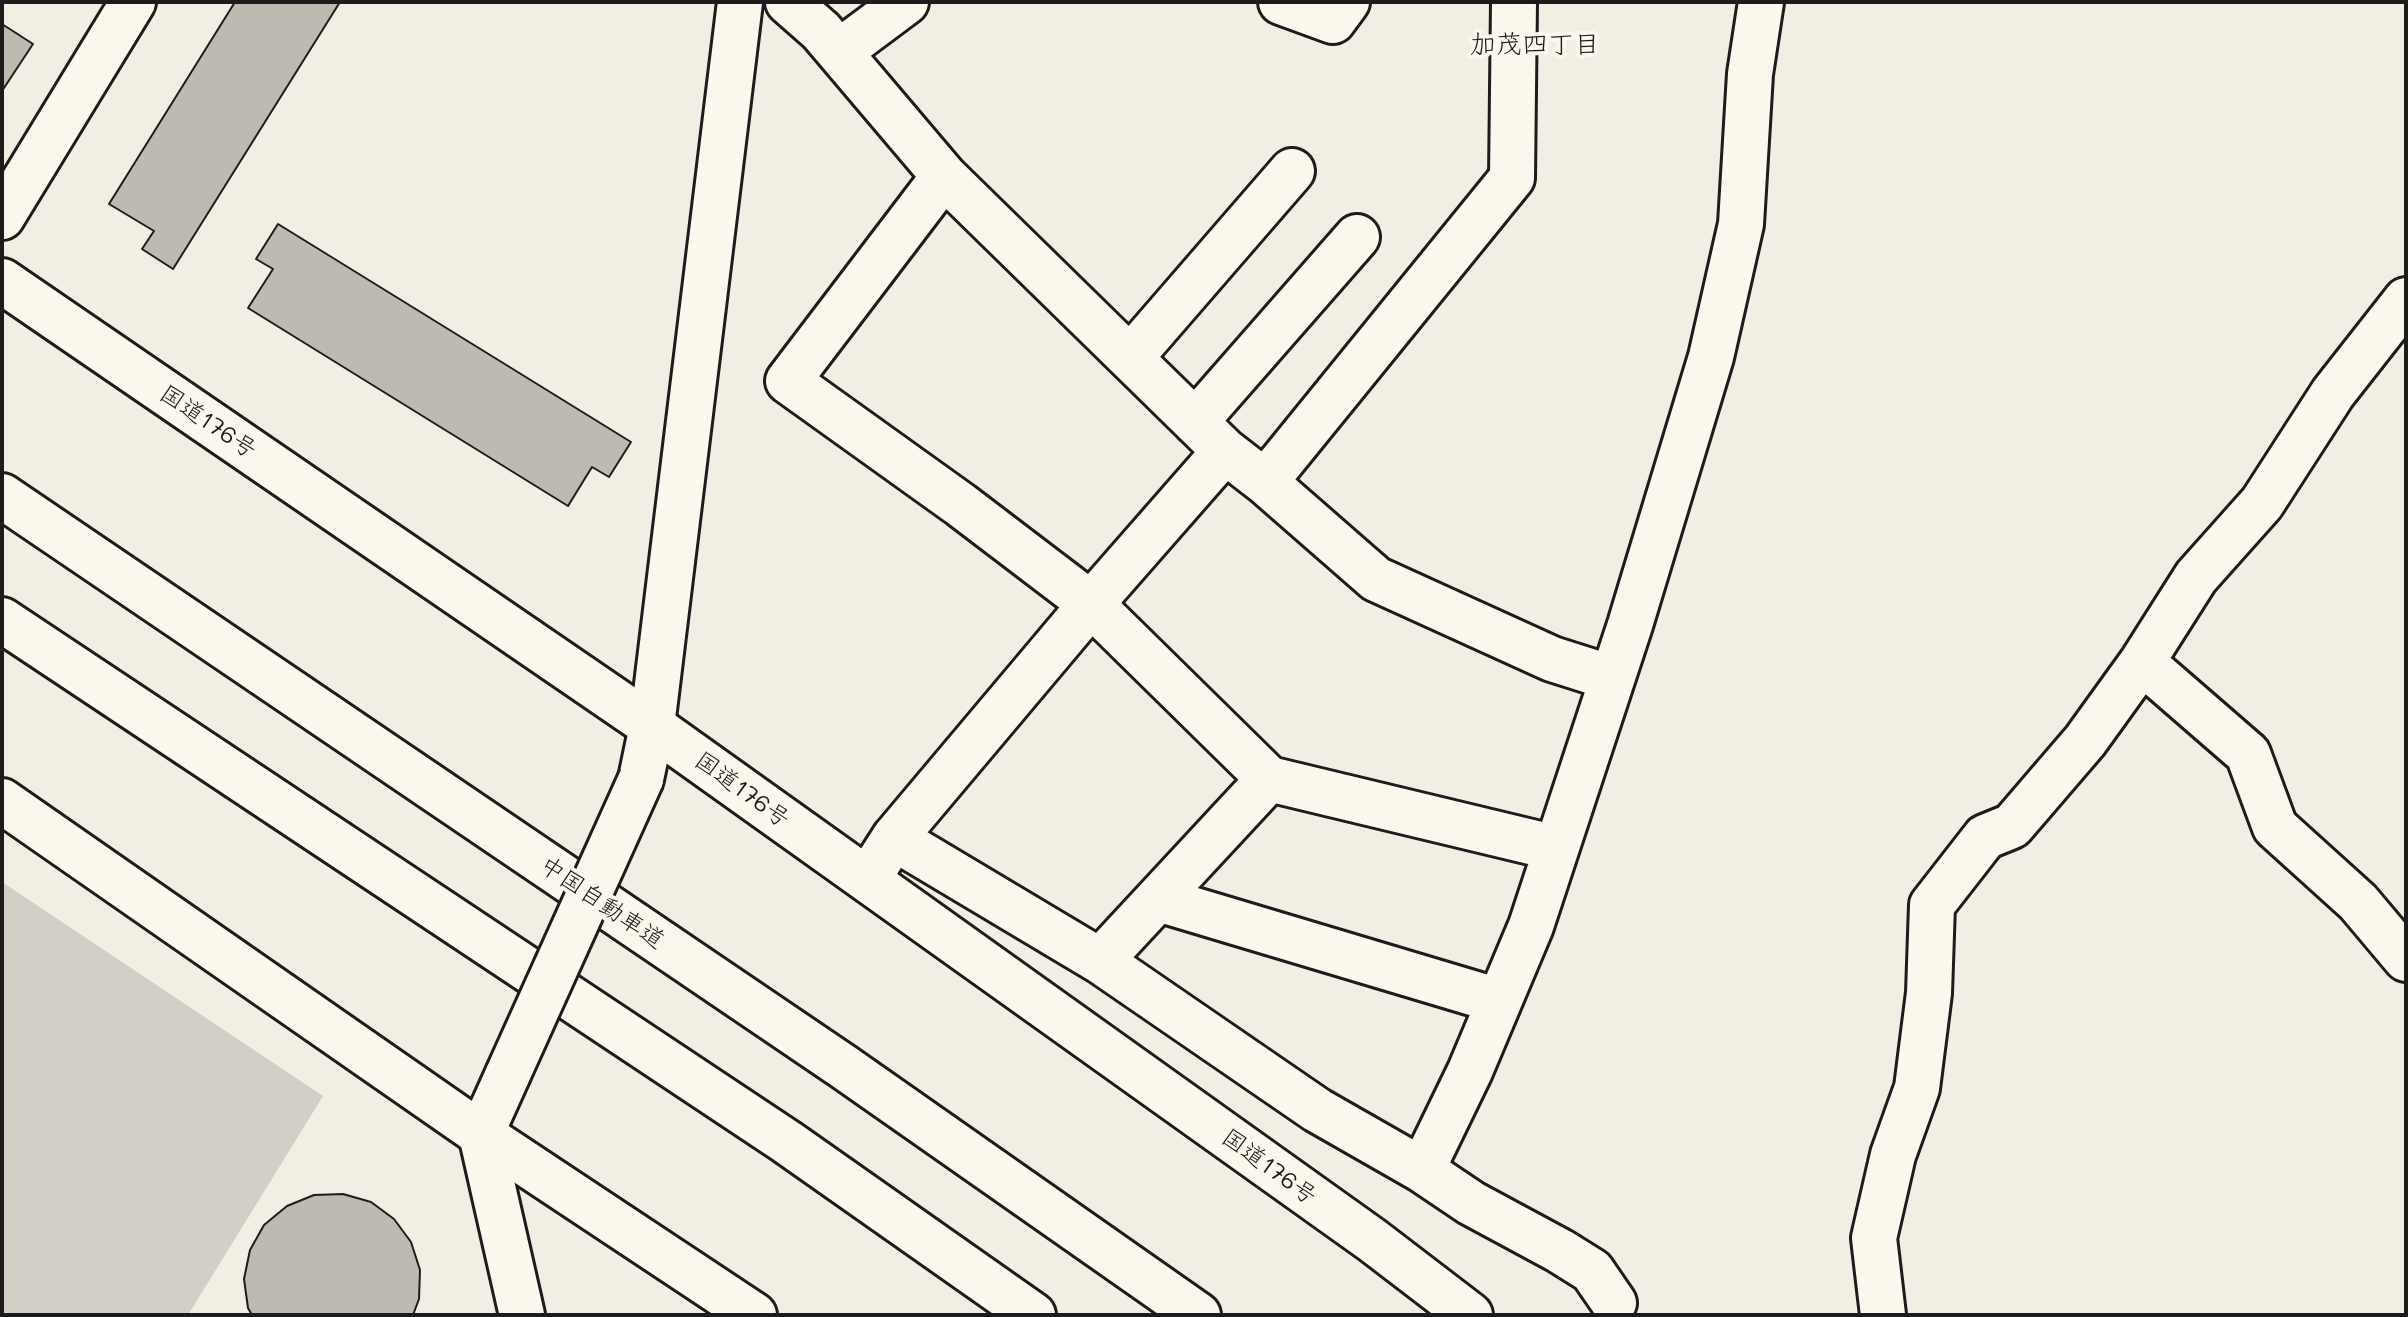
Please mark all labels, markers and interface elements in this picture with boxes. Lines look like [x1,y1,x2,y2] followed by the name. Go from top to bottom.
[1470,29,1600,61] district label: 加茂四丁目
[154,379,262,465] street label: 国道176号
[689,746,795,834] street label: 国道176号
[534,851,670,955] street label: 中国自動車道
[1216,1123,1322,1211] street label: 国道176号

